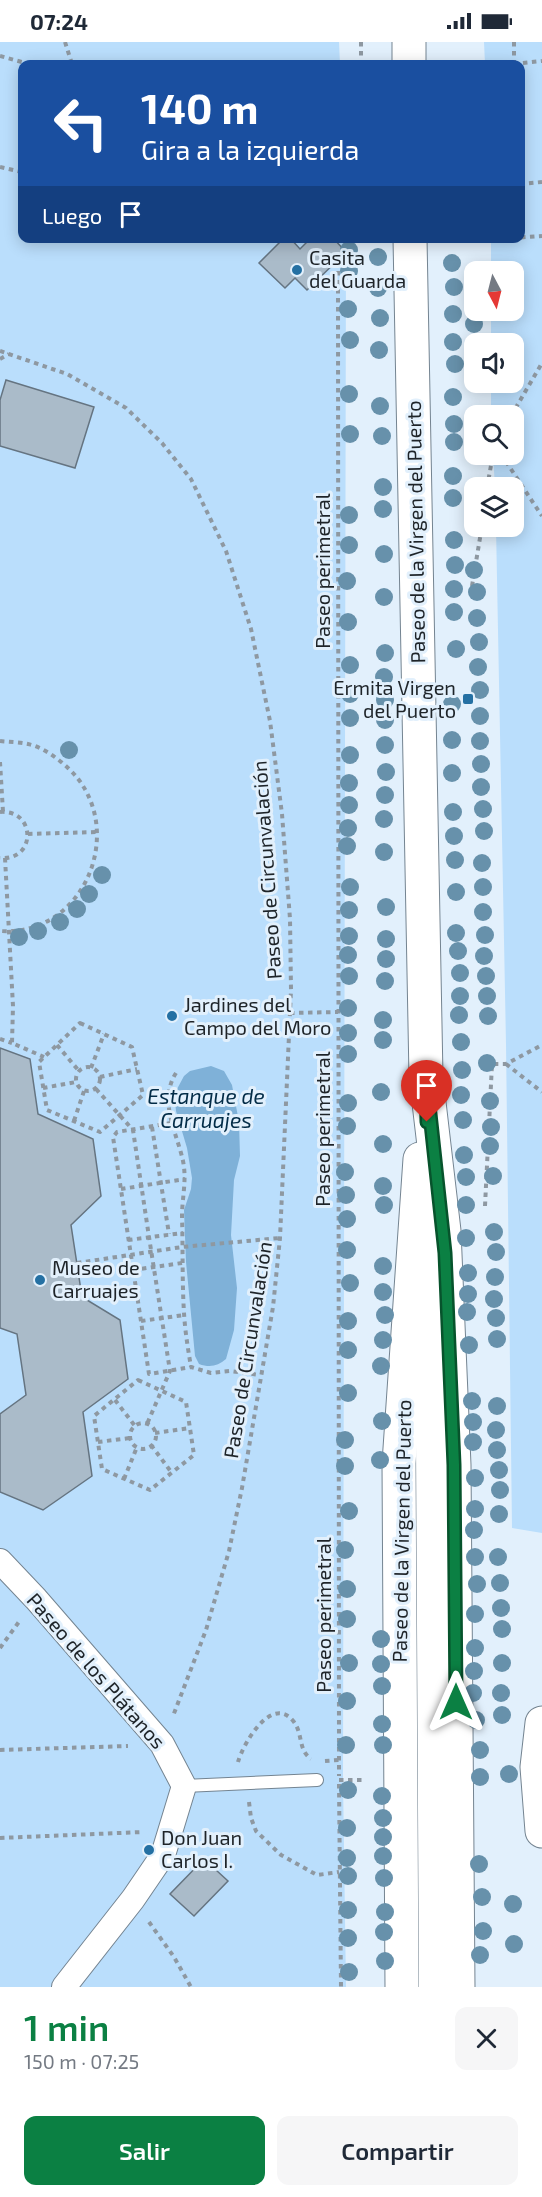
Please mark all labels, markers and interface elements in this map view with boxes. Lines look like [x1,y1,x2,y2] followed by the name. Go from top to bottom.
[30,8,88,34] text: 07:24
[141,82,258,132] text: 140 m
[42,84,120,162] icon: left
[141,133,359,165] text: Gira a la izquierda
[114,198,147,231] icon: arrive
[42,202,102,228] text: Luego
[309,245,406,292] place label: Casita del Guarda
[464,261,524,321] north arrow
[464,261,524,537] map controls
[290,263,304,277] marker: Casita del Guarda
[464,333,524,393] button: sound
[401,400,429,664] street label: Paseo de la Virgen del Puerto
[464,405,524,465] button: search
[464,477,524,537] button: layers
[310,493,334,649] street label: Paseo perimetral
[333,675,456,722] place label: Ermita Virgen del Puerto
[461,692,475,706] marker: Ermita Virgen del Puerto
[246,760,286,980] street label: Paseo de Circunvalación
[184,992,331,1039] place label: Jardines del Campo del Moro
[165,1009,179,1023] marker: Jardines del Campo del Moro
[310,1051,334,1207] street label: Paseo perimetral
[401,1060,452,1122] pin
[410,1069,443,1102] icon: arrive
[147,1083,265,1133] water label: Estanque de Carruajes
[218,1240,276,1460] street label: Paseo de Circunvalación
[52,1255,140,1302] place label: Museo de Carruajes
[33,1273,47,1287] marker: Museo de Carruajes
[387,1399,415,1663] street label: Paseo de la Virgen del Puerto
[311,1537,335,1693] street label: Paseo perimetral
[23,1588,171,1753] street label: Paseo de los Plátanos
[424,1670,488,1734] position arrow
[161,1825,242,1872] place label: Don Juan Carlos I.
[142,1843,156,1857] marker: Don Juan Carlos I.
[24,2005,109,2048] text: 1 min
[455,2007,518,2070] button: close
[24,2049,139,2073] text: 150 m · 07:25
[24,2116,265,2185] button: Salir
[277,2116,518,2185] button: Compartir

